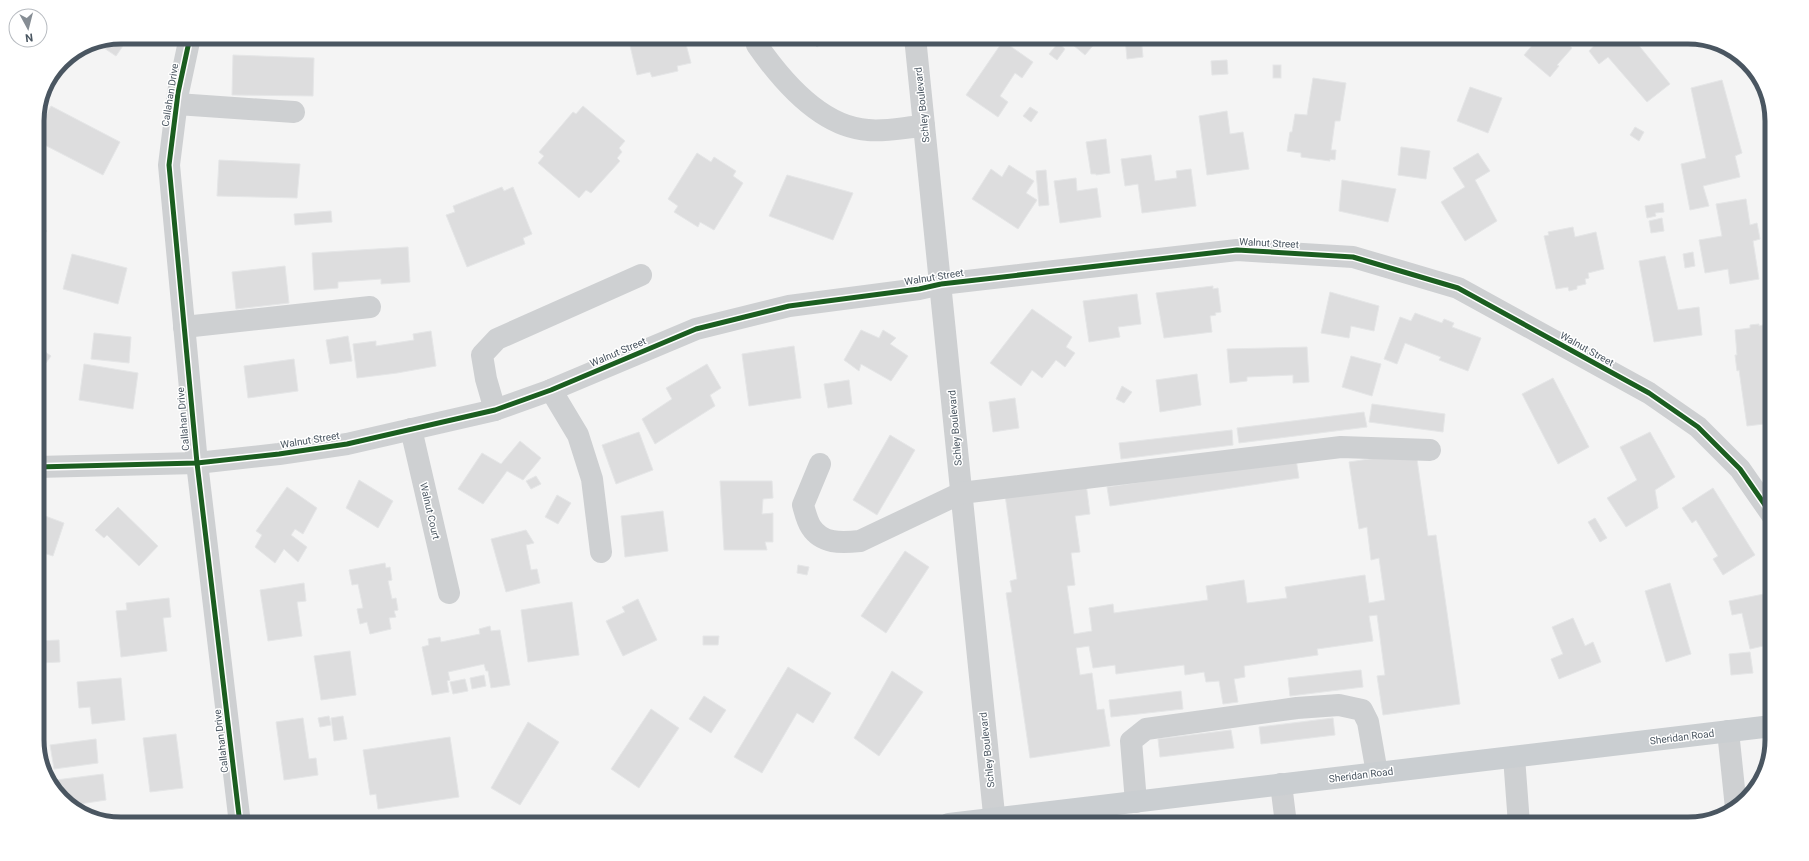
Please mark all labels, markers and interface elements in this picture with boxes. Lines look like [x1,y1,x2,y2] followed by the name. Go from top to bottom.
[8,8,48,48] north arrow
[24,31,34,44] text: N
[160,63,180,127] street label: Callahan Drive
[913,67,931,143] street label: Schley Boulevard
[1239,236,1299,250] street label: Walnut Street
[904,267,964,287] street label: Walnut Street
[1558,330,1616,368] street label: Walnut Street
[588,335,648,369] street label: Walnut Street
[175,387,191,451] street label: Callahan Drive
[946,390,964,466] street label: Schley Boulevard
[280,430,340,450] street label: Walnut Street
[418,482,442,540] street label: Walnut Court
[212,709,230,773] street label: Callahan Drive
[978,712,996,788] street label: Schley Boulevard
[1649,728,1715,746] street label: Sheridan Road
[1328,766,1394,784] street label: Sheridan Road

